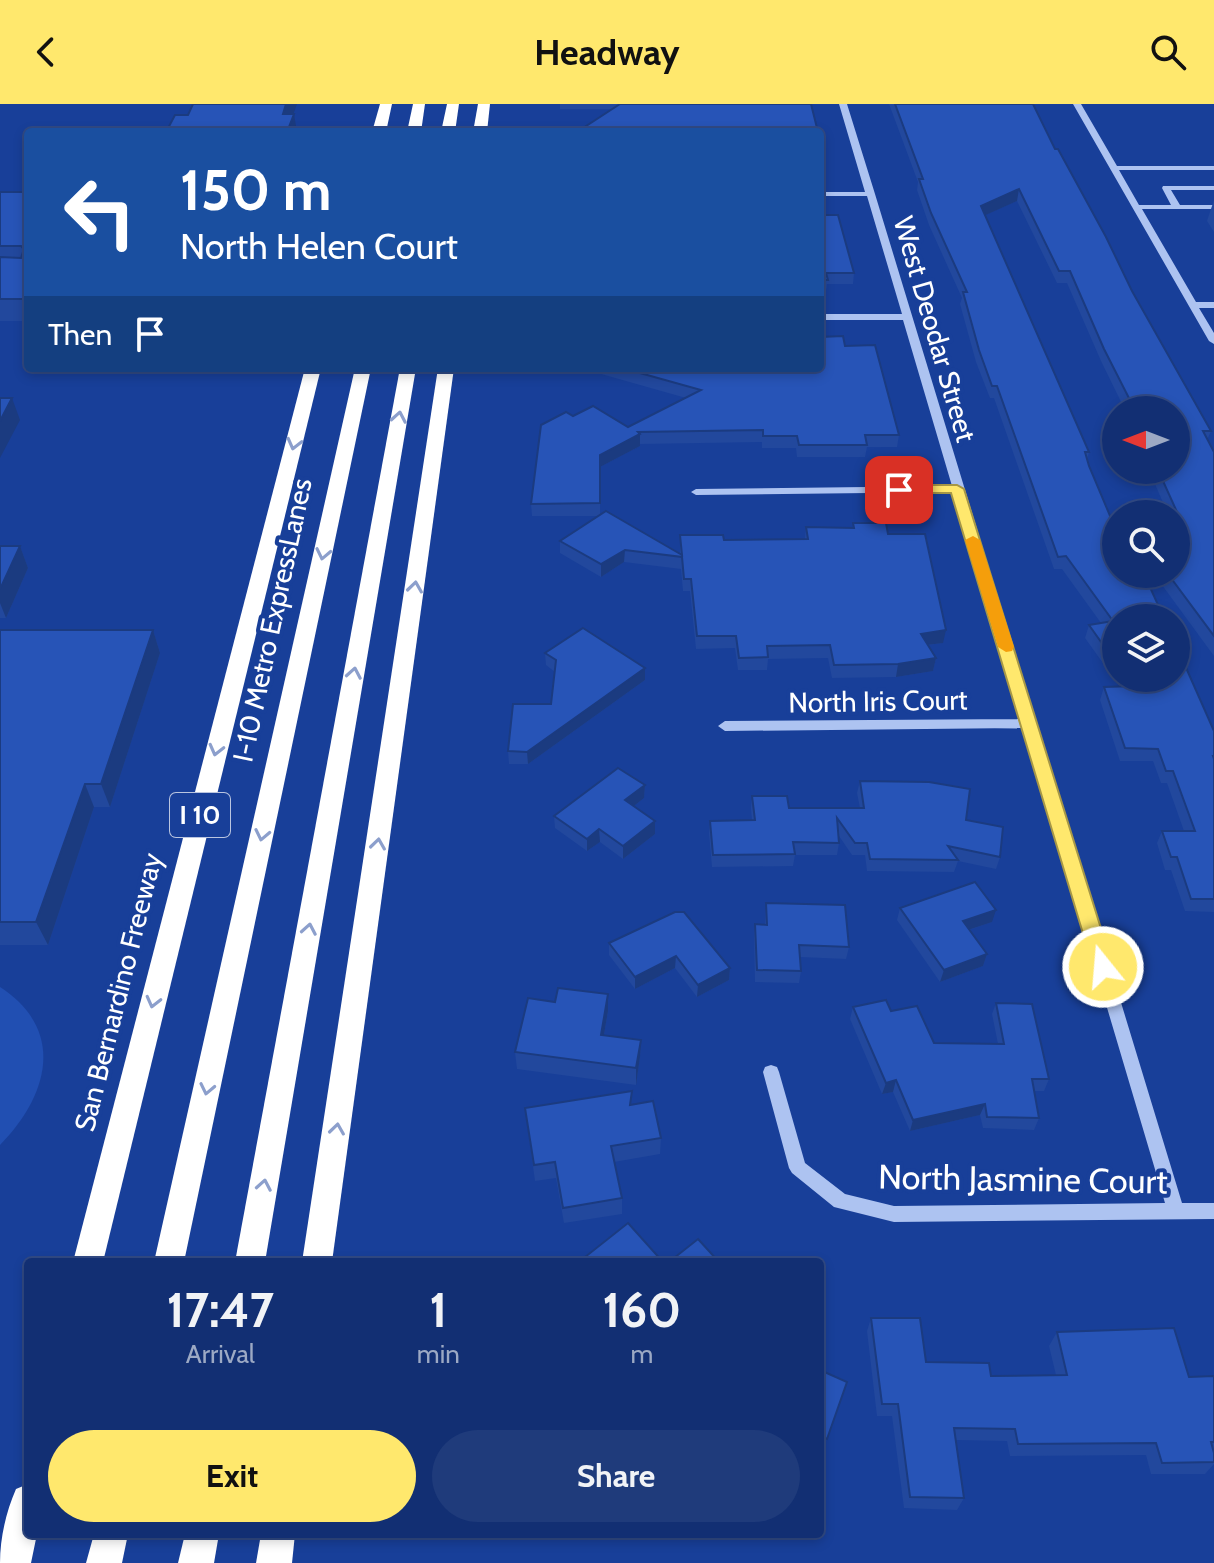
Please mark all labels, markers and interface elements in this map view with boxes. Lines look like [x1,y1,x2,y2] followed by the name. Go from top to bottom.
[24,30,68,74] icon: back
[534,30,680,74] text: Headway
[1146,30,1190,74] icon: search
[180,156,332,224] text: 150 m
[48,160,152,264] icon: left
[887,212,983,446] street label: West Deodar Street
[180,224,458,268] text: North Helen Court
[128,312,172,356] icon: arrive
[48,316,112,353] text: Then
[1102,396,1190,484] north arrow
[1102,396,1190,692] map controls
[390,410,407,424] one-way arrow
[286,436,303,450] one-way arrow
[865,456,933,524] pin
[877,468,921,512] icon: arrive
[225,475,319,765] street label: I-10 Metro ExpressLanes
[1102,500,1190,588] button: search
[315,546,332,560] one-way arrow
[406,580,423,594] one-way arrow
[1102,604,1190,692] button: layers
[344,666,361,680] one-way arrow
[788,682,968,720] street label: North Iris Court
[209,742,226,756] one-way arrow
[170,793,230,837] road number: I 10
[254,828,271,841] one-way arrow
[369,838,386,851] one-way arrow
[67,849,169,1135] street label: San Bernardino Freeway
[299,922,316,936] one-way arrow
[1061,925,1145,1009] position arrow
[145,995,162,1008] one-way arrow
[199,1082,216,1096] one-way arrow
[328,1123,345,1136] one-way arrow
[878,1155,1168,1203] street label: North Jasmine Court
[254,1178,271,1192] one-way arrow
[167,1281,274,1339] text: 17:47
[429,1281,447,1339] text: 1
[603,1281,681,1339] text: 160
[186,1338,255,1370] text: Arrival
[417,1338,460,1370] text: min
[630,1338,653,1370] text: m
[48,1430,416,1522] button: Exit
[432,1430,800,1522] button: Share

